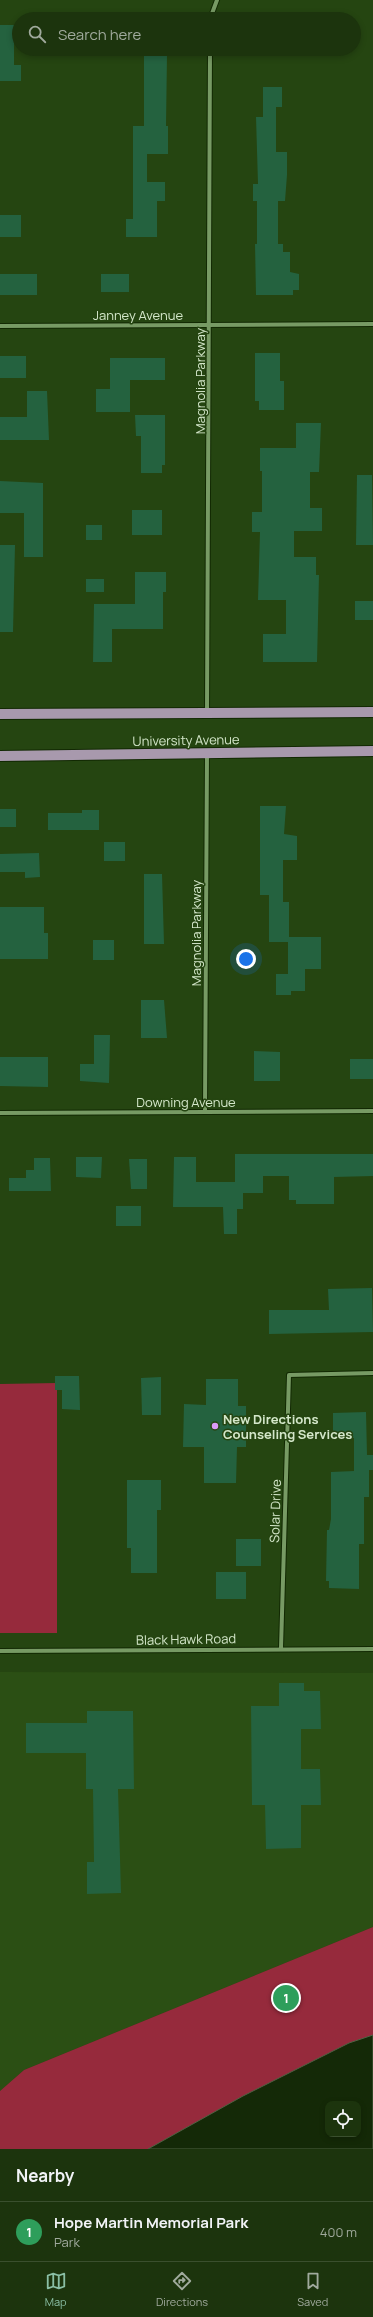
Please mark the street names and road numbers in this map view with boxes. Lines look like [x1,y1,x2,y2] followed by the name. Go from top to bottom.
[93,306,183,324] street label: Janney Avenue
[191,328,209,434] street label: Magnolia Parkway
[132,730,240,750] street label: University Avenue
[187,880,205,986] street label: Magnolia Parkway
[136,1093,236,1111] street label: Downing Avenue
[265,1478,285,1543] street label: Solar Drive
[136,1629,236,1649] street label: Black Hawk Road

